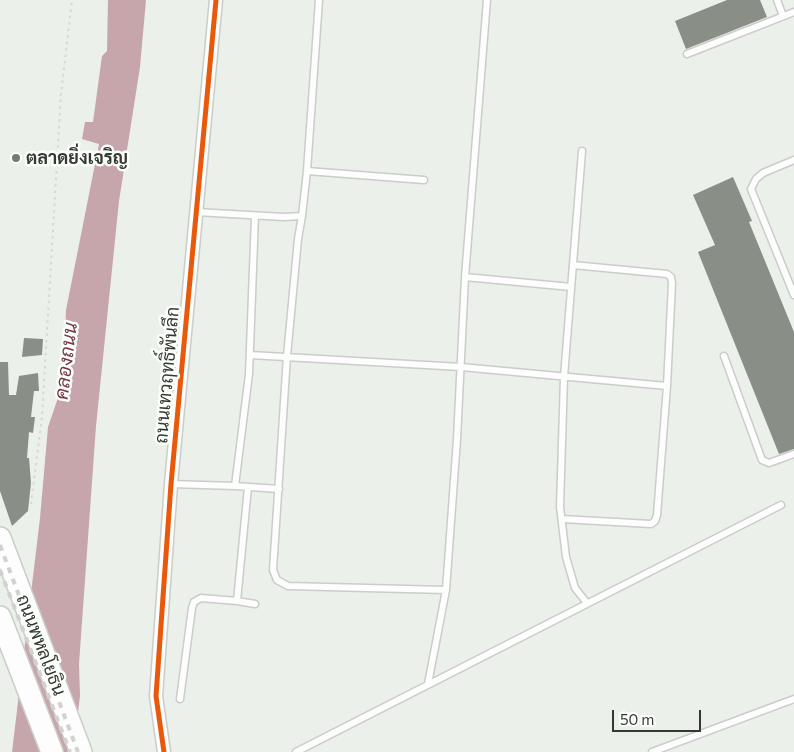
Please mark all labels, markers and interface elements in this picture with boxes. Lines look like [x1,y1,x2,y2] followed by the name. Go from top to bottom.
[26,147,128,169] place label: ตลาดยิ่งเจริญ
[10,152,22,164] marker: ตลาดยิ่งเจริญ
[150,306,184,444] street label: ถนนเทวฤทธิ์พันลึก
[50,321,82,401] water label: คลองถนน
[12,591,70,699] street label: ถนนพหลโยธิน
[614,700,703,732] scale bar
[620,710,654,728] text: 50 m

